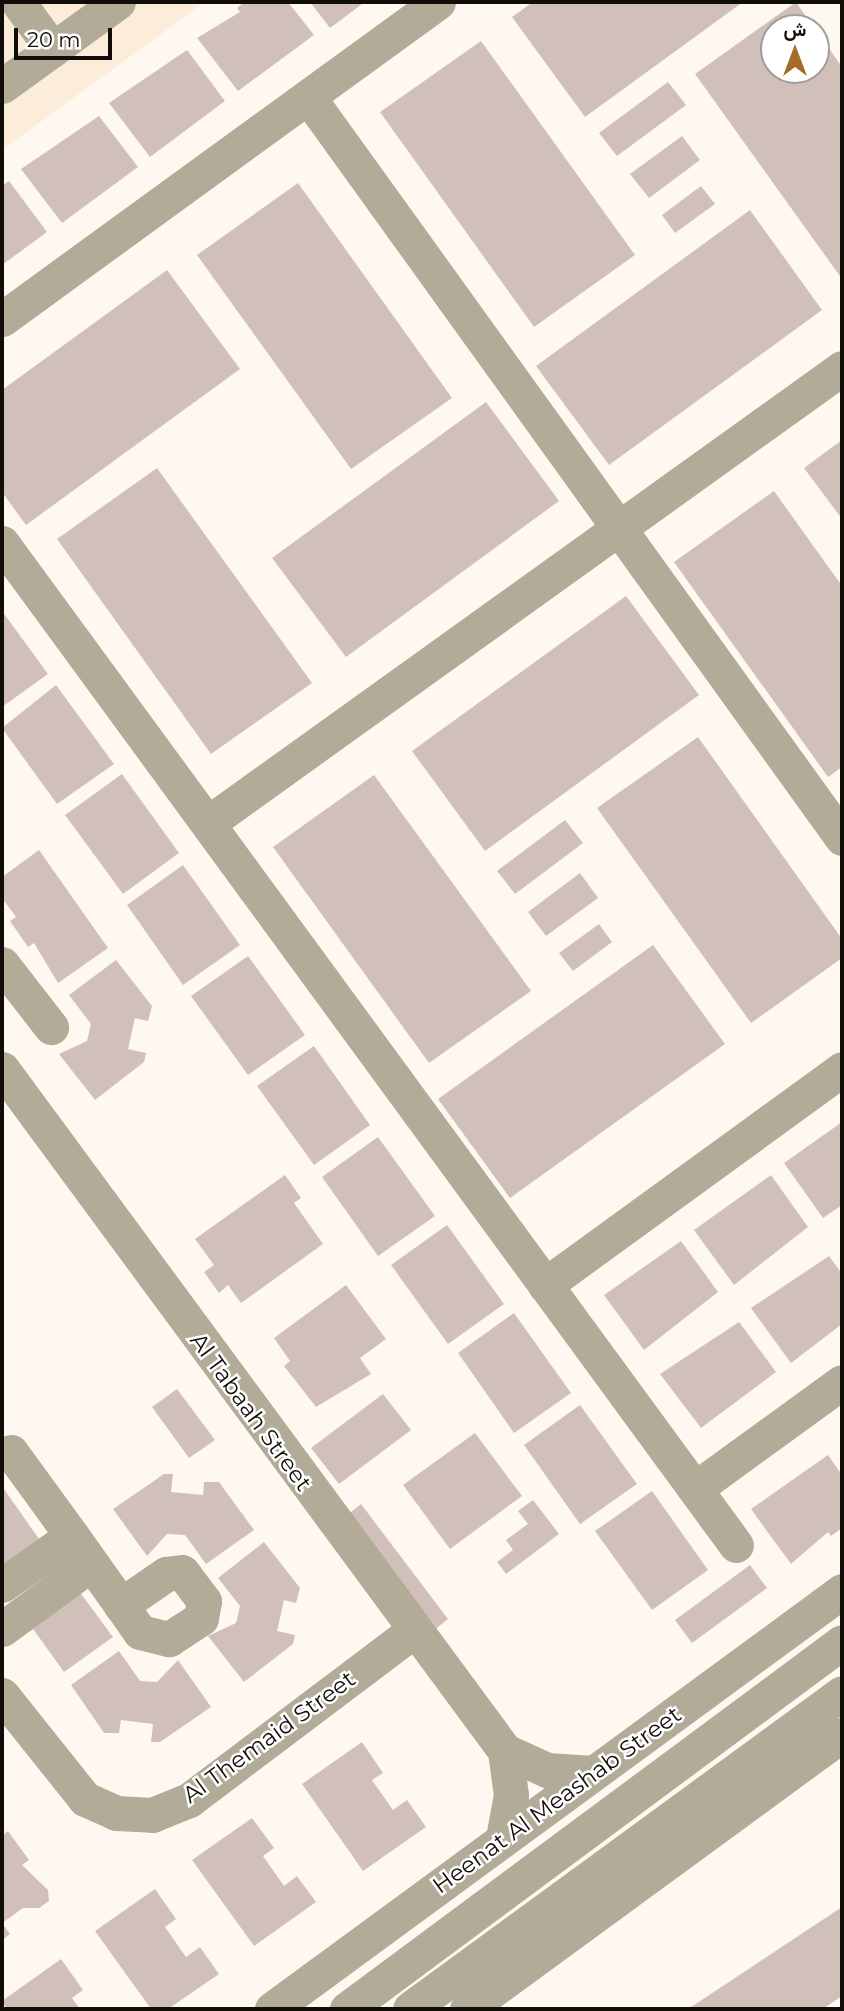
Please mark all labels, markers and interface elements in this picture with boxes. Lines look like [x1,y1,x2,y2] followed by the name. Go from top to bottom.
[18,14,116,58] scale bar
[760,14,830,84] north arrow
[784,18,806,41] text: ش
[27,27,81,52] text: 20 m
[184,1328,318,1496] street label: Al Tabaah Street
[177,1665,361,1809] street label: Al Themaid Street
[427,1701,687,1899] street label: Heenat Al Meashab Street

